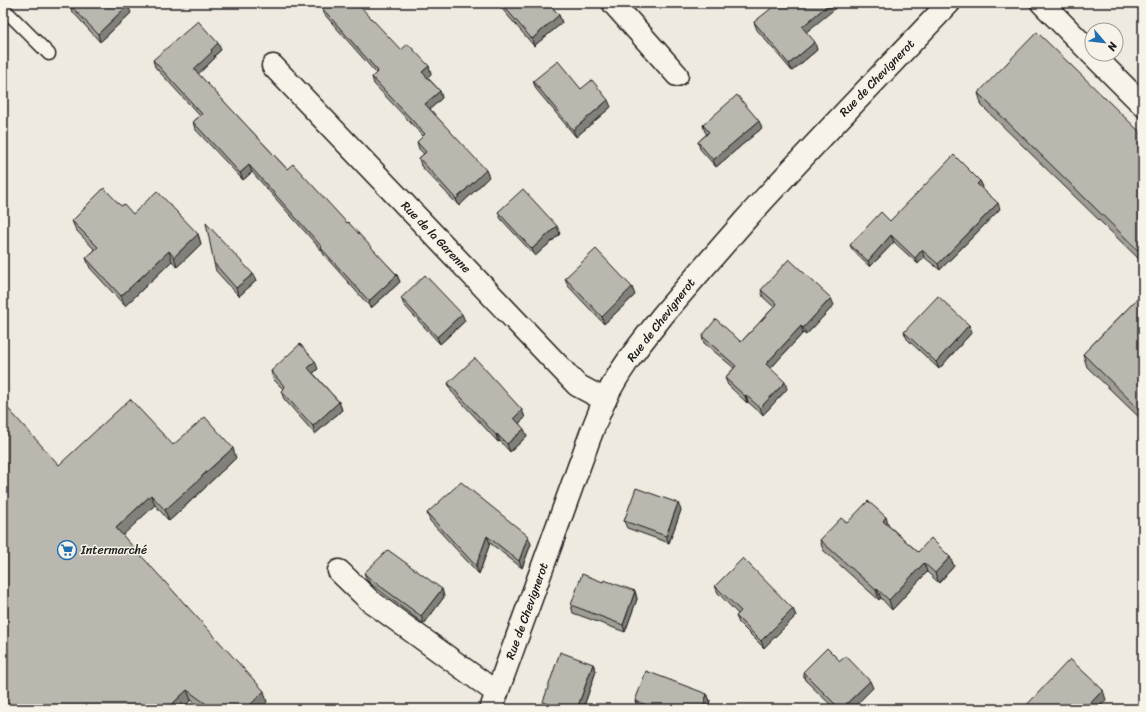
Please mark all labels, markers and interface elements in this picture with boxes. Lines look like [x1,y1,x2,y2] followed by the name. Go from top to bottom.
[1084,22,1124,62] north arrow
[834,34,920,122] street label: Rue de Chevignerot
[1102,38,1123,55] text: N
[395,196,477,278] street label: Rue de la Garenne
[621,273,701,367] street label: Rue de Chevignerot
[56,539,78,561] supermarket icon: Intermarché
[80,539,147,561] place label: Intermarché
[499,559,555,663] street label: Rue de Chevignerot

